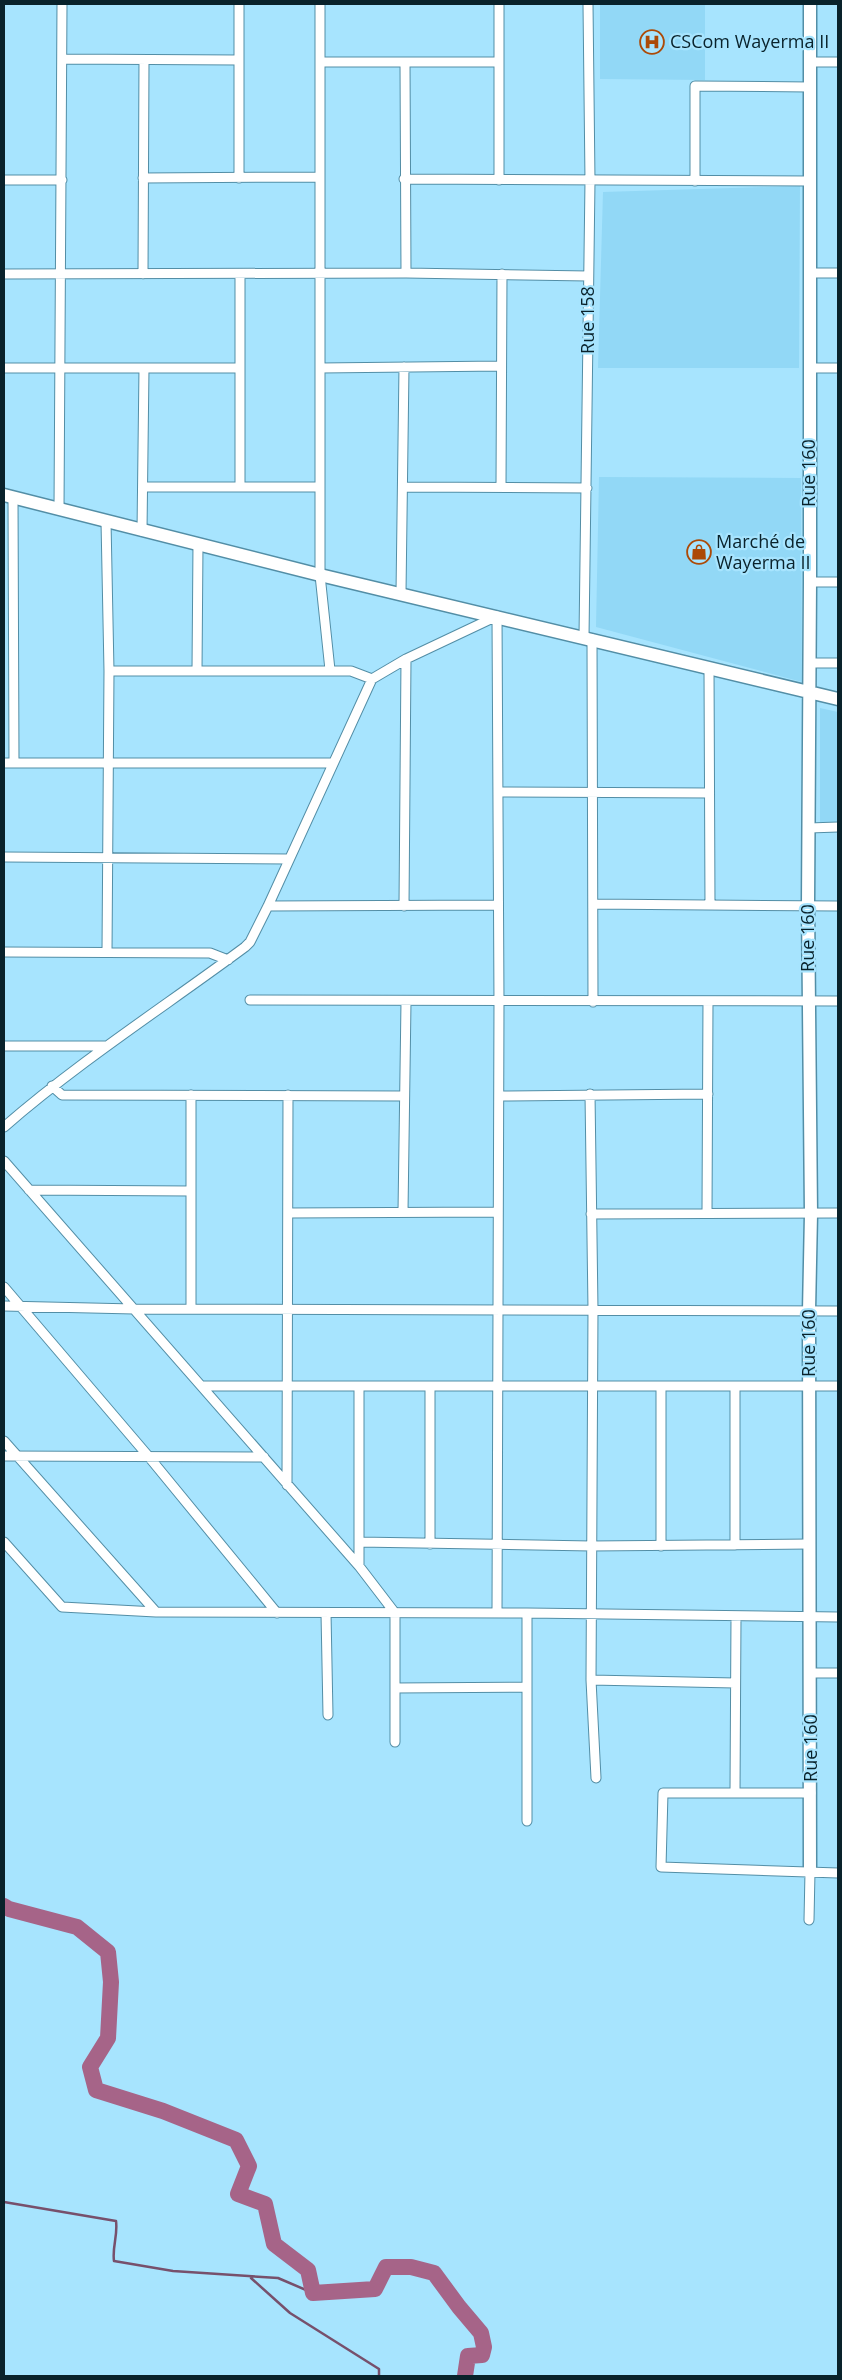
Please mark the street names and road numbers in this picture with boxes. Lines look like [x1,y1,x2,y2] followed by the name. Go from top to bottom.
[575,286,599,354] street label: Rue 158
[796,439,820,507] street label: Rue 160
[795,904,819,972] street label: Rue 160
[796,1309,820,1377] street label: Rue 160
[798,1714,822,1782] street label: Rue 160

